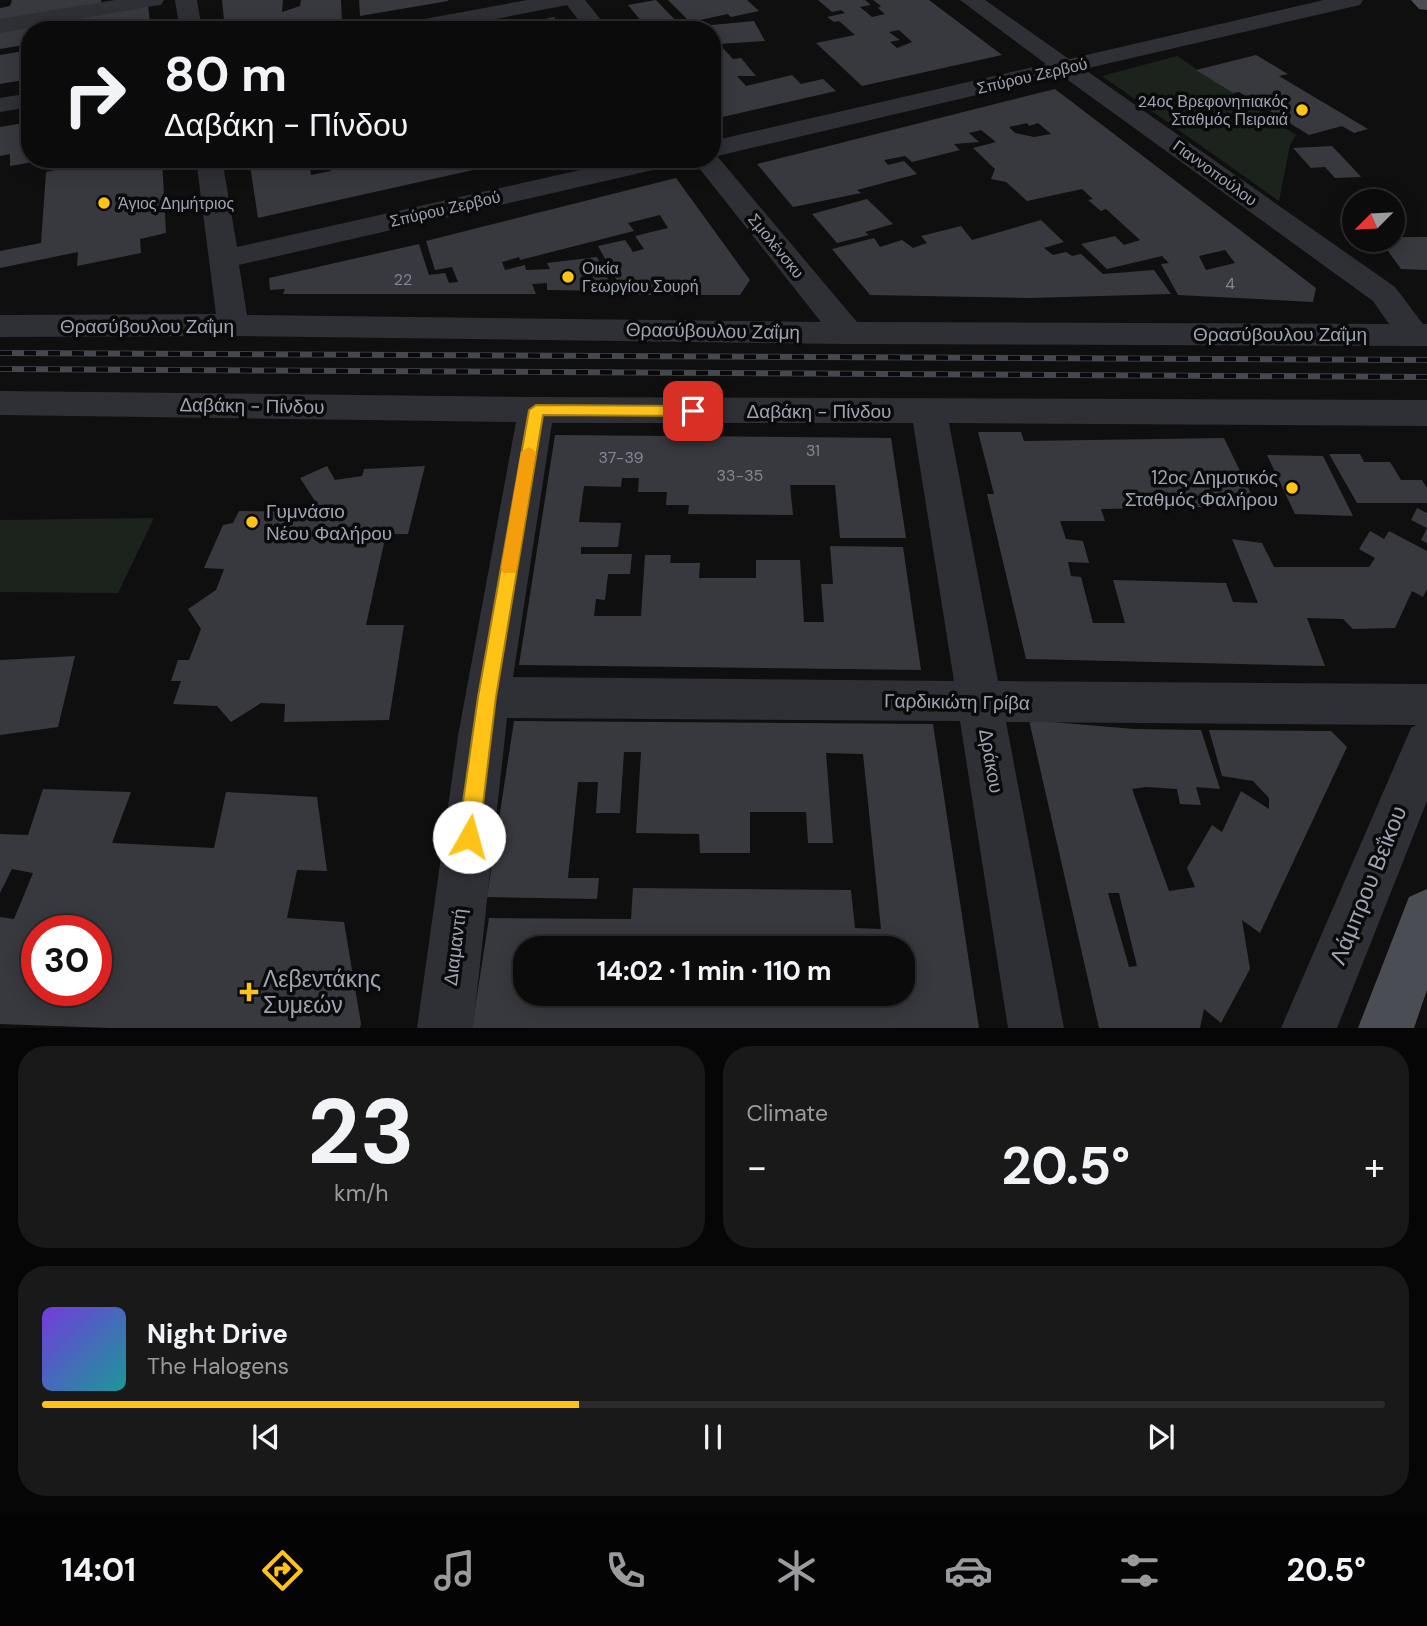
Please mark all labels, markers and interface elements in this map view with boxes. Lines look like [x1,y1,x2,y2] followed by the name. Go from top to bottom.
[164,42,287,106] text: 80 m
[49,49,140,140] icon: right
[975,53,1089,99] street label: Σπύρου Ζερβού
[1138,91,1288,130] place label: 24ος Βρεφονηπιακός Σταθμός Πειραιά
[1294,102,1310,118] marker: 24ος Βρεφονηπιακός Σταθμός Πειραιά
[164,104,408,146] text: Δαβάκη - Πίνδου
[1169,135,1261,211] street label: Γιαννοπούλου
[388,186,502,232] street label: Σπύρου Ζερβού
[1342,189,1405,252] north arrow
[1342,189,1405,252] map controls
[118,193,234,214] place label: Άγιος Δημήτριος
[96,195,112,211] marker: Άγιος Δημήτριος
[743,209,809,283] street label: Σμολένσκυ
[582,258,699,297] place label: Οικία Γεωργίου Σουρή
[394,269,412,290] house number: 22
[560,269,576,285] marker: Οικία Γεωργίου Σουρή
[1225,273,1235,294] house number: 4
[60,314,234,339] street label: Θρασύβουλου Ζαΐμη
[626,317,800,345] street label: Θρασύβουλου Ζαΐμη
[1193,322,1367,347] street label: Θρασύβουλου Ζαΐμη
[663,381,723,441] pin
[179,392,325,420] street label: Δαβάκη - Πίνδου
[674,392,712,430] icon: arrive
[746,399,892,424] street label: Δαβάκη - Πίνδου
[806,440,820,461] house number: 31
[599,447,643,468] house number: 37-39
[717,465,763,486] house number: 33-35
[1125,465,1278,512] place label: 12ος Δημοτικός Σταθμός Φαλήρου
[1284,480,1300,496] marker: 12ος Δημοτικός Σταθμός Φαλήρου
[266,499,392,546] place label: Γυμνάσιο Νέου Φαλήρου
[244,514,260,530] marker: Γυμνάσιο Νέου Φαλήρου
[884,688,1030,716] street label: Γαρδικιώτη Γρίβα
[973,727,1009,795] street label: Δράκου
[432,800,506,874] position arrow
[1323,801,1413,969] street label: Λάμπρου Βεΐκου
[438,907,472,987] street label: Διαμαντή
[21,915,112,1006] speed limit sign: 30
[597,954,831,988] text: 14:02 · 1 min · 110 m
[263,964,381,1020] place label: Λεβεντάκης Συμεών
[241,984,257,1000] marker: Λεβεντάκης Συμεών
[308,1073,415,1191] text: 23
[747,1098,828,1128] text: Climate
[1001,1132,1130,1200] text: 20.5°
[747,1142,767,1192] text: −
[1364,1142,1385,1192] text: +
[334,1178,388,1208] text: km/h
[147,1317,288,1351] text: Night Drive
[147,1351,289,1381] text: The Halogens
[247,1418,285,1456] icon: previous
[694,1418,732,1456] icon: pause
[1142,1418,1180,1456] icon: next
[258,1546,307,1595] icon: directions
[430,1546,479,1595] icon: music
[601,1546,650,1595] icon: phone
[772,1546,821,1595] icon: climate
[944,1546,993,1595] icon: car
[1115,1546,1164,1595] icon: filters
[61,1549,136,1591] text: 14:01
[1287,1549,1366,1591] text: 20.5°

